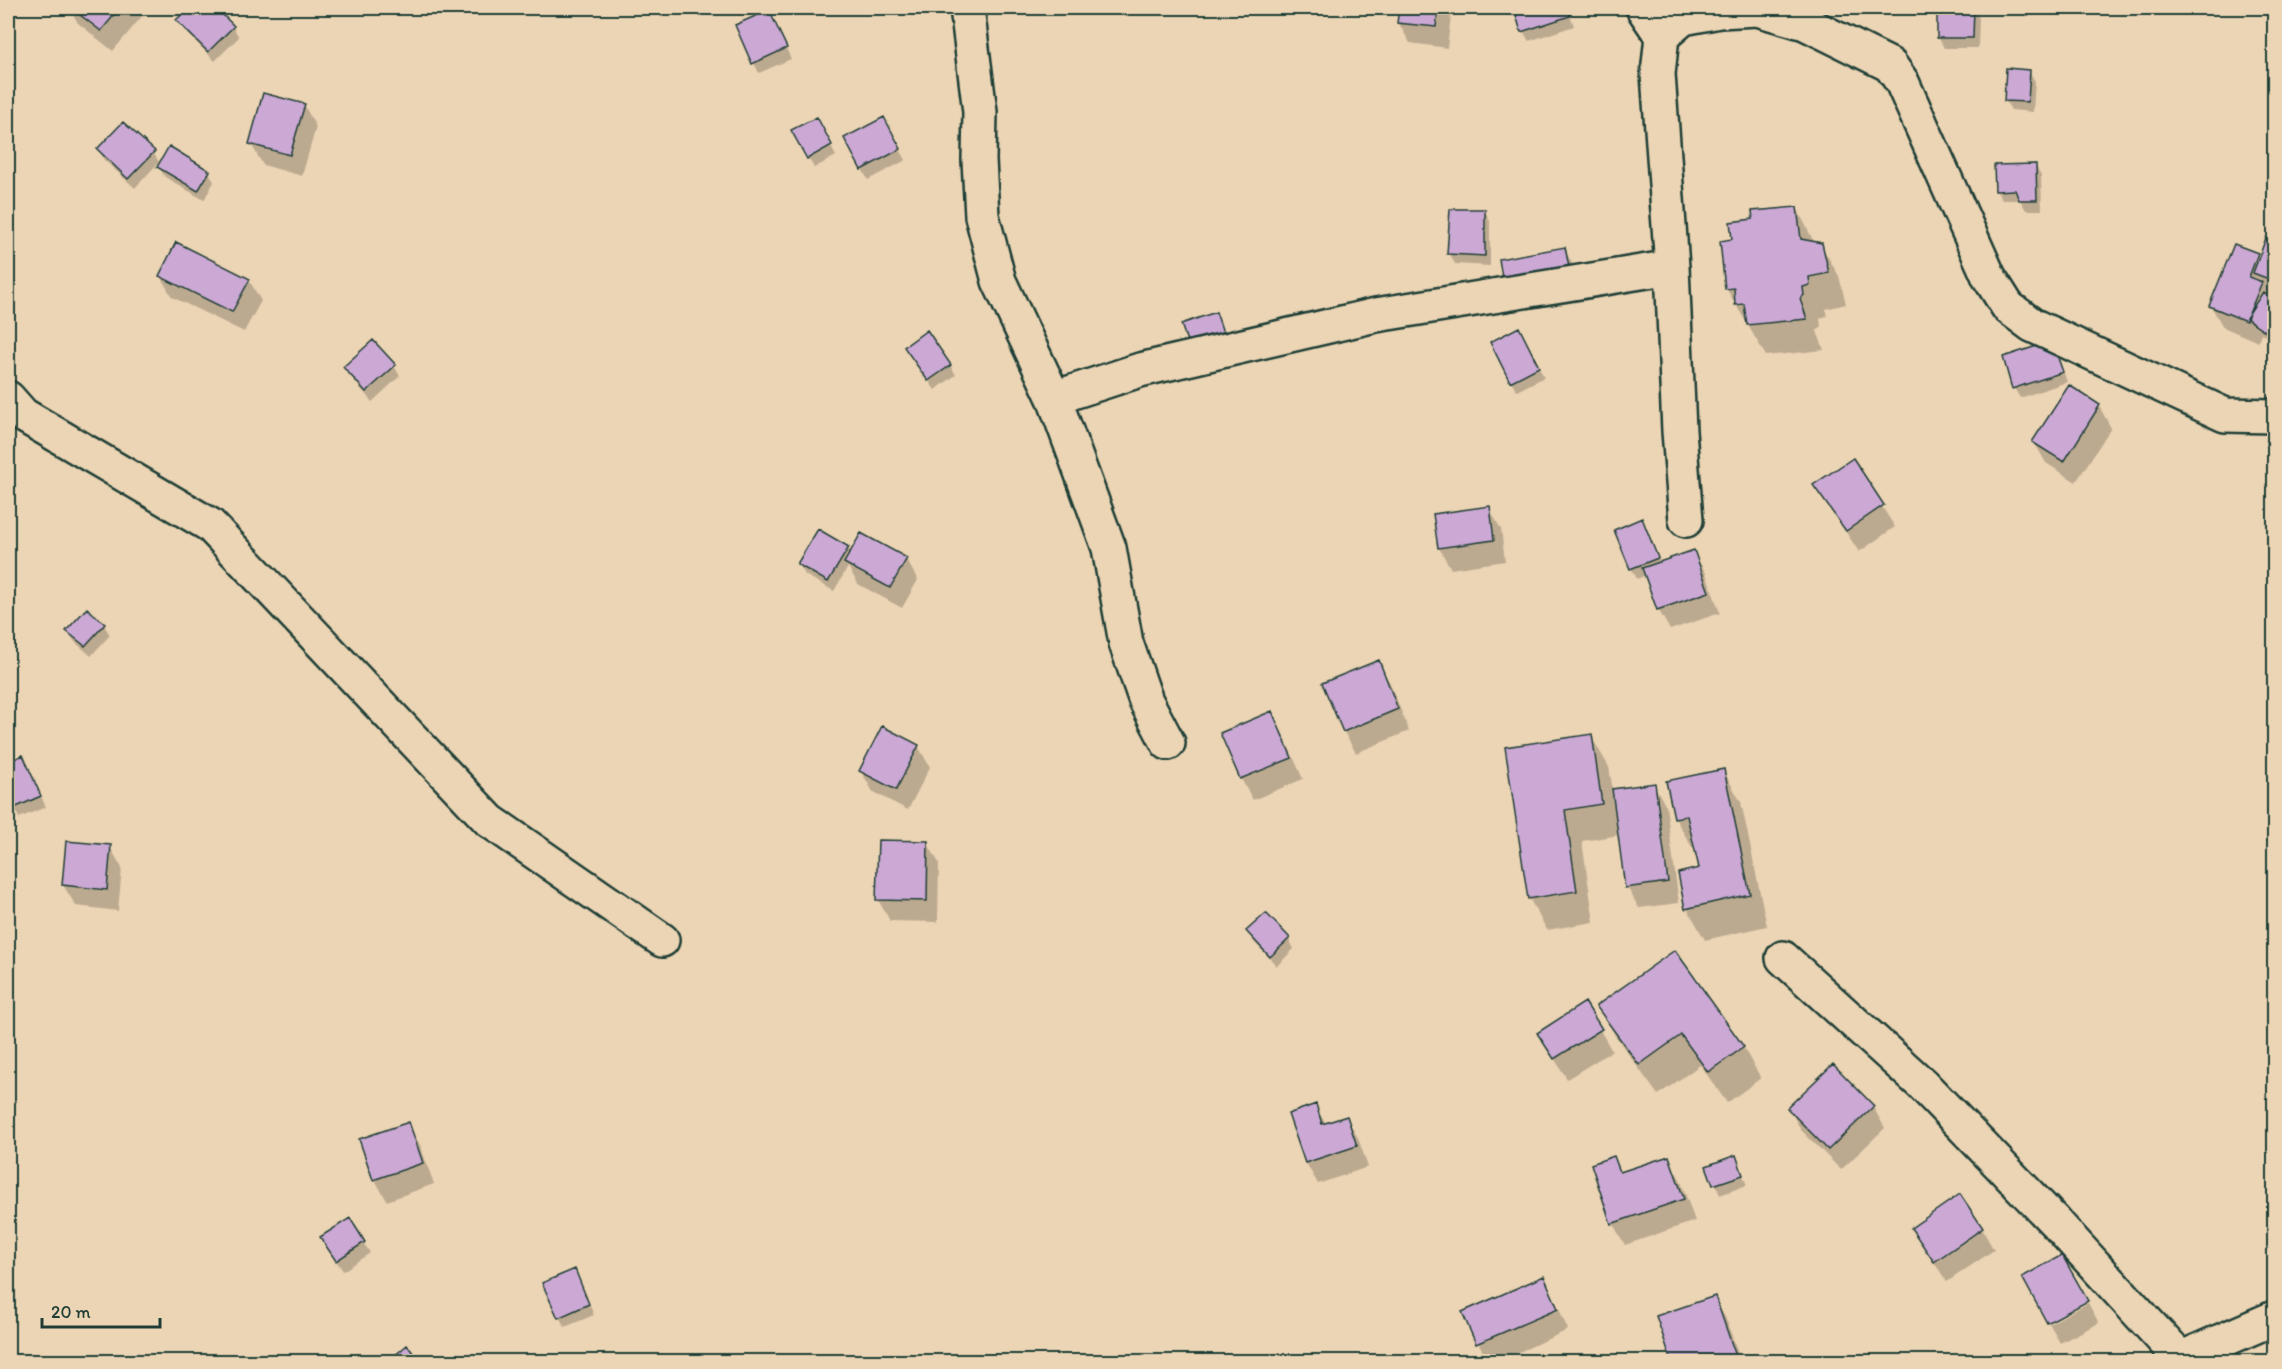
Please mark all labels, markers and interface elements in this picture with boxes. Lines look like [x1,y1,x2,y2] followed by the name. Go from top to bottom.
[42,1291,160,1329] scale bar
[51,1301,91,1323] text: 20 m

